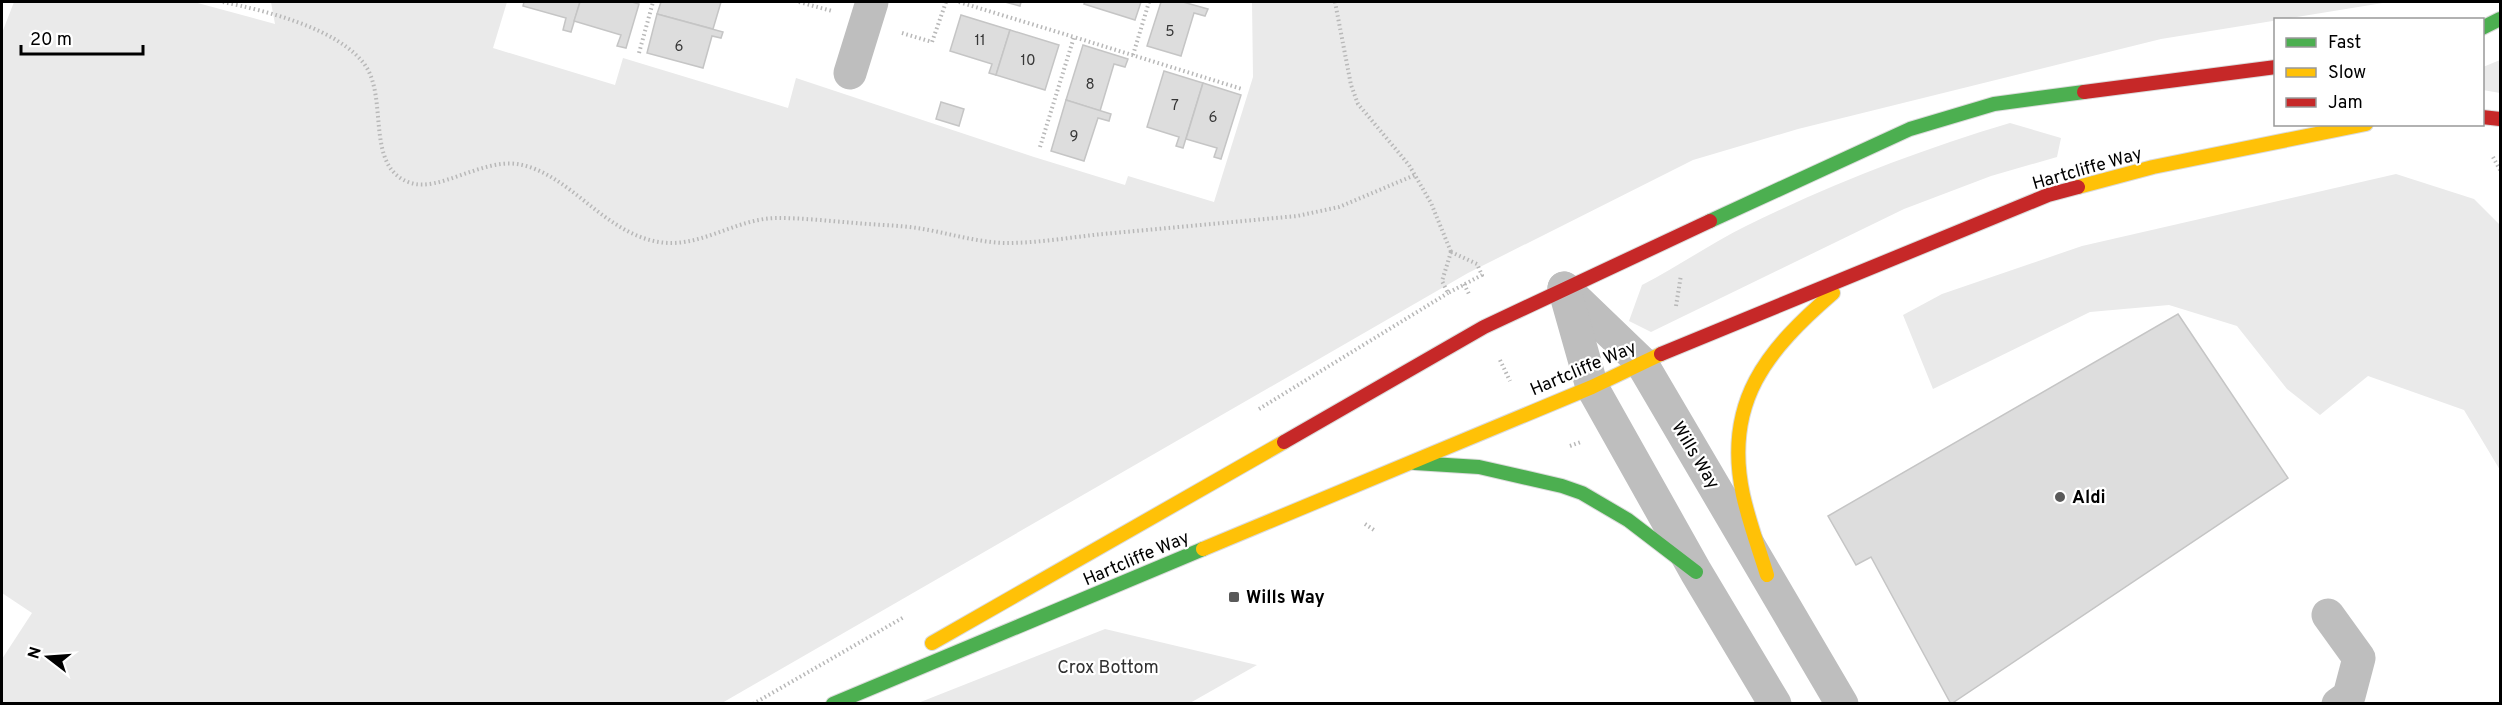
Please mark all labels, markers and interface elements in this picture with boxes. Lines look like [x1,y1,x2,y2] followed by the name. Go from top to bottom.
[21,18,142,56] scale bar
[2274,18,2484,126] legend
[1165,23,1175,42] house number: 5
[30,29,72,52] text: 20 m
[974,32,986,51] house number: 11
[2328,32,2361,55] text: Fast
[675,38,684,57] house number: 6
[1020,52,1036,71] house number: 10
[2328,62,2366,85] text: Slow
[1085,76,1095,95] house number: 8
[2328,92,2363,115] text: Jam
[1171,97,1179,116] house number: 7
[1209,109,1218,128] house number: 6
[1070,128,1078,147] house number: 9
[2030,143,2145,196] street label: Hartcliffe Way
[1527,337,1640,402] street label: Hartcliffe Way
[1666,418,1724,494] street label: Wills Way
[2072,487,2106,510] place label: Aldi
[2053,490,2067,504] marker: Aldi
[1080,527,1193,592] street label: Hartcliffe Way
[1246,587,1325,610] place label: Wills Way
[1227,590,1241,604] marker: Wills Way
[18,627,78,687] north arrow
[24,645,47,662] text: N
[1057,657,1159,680] park label: Crox Bottom

